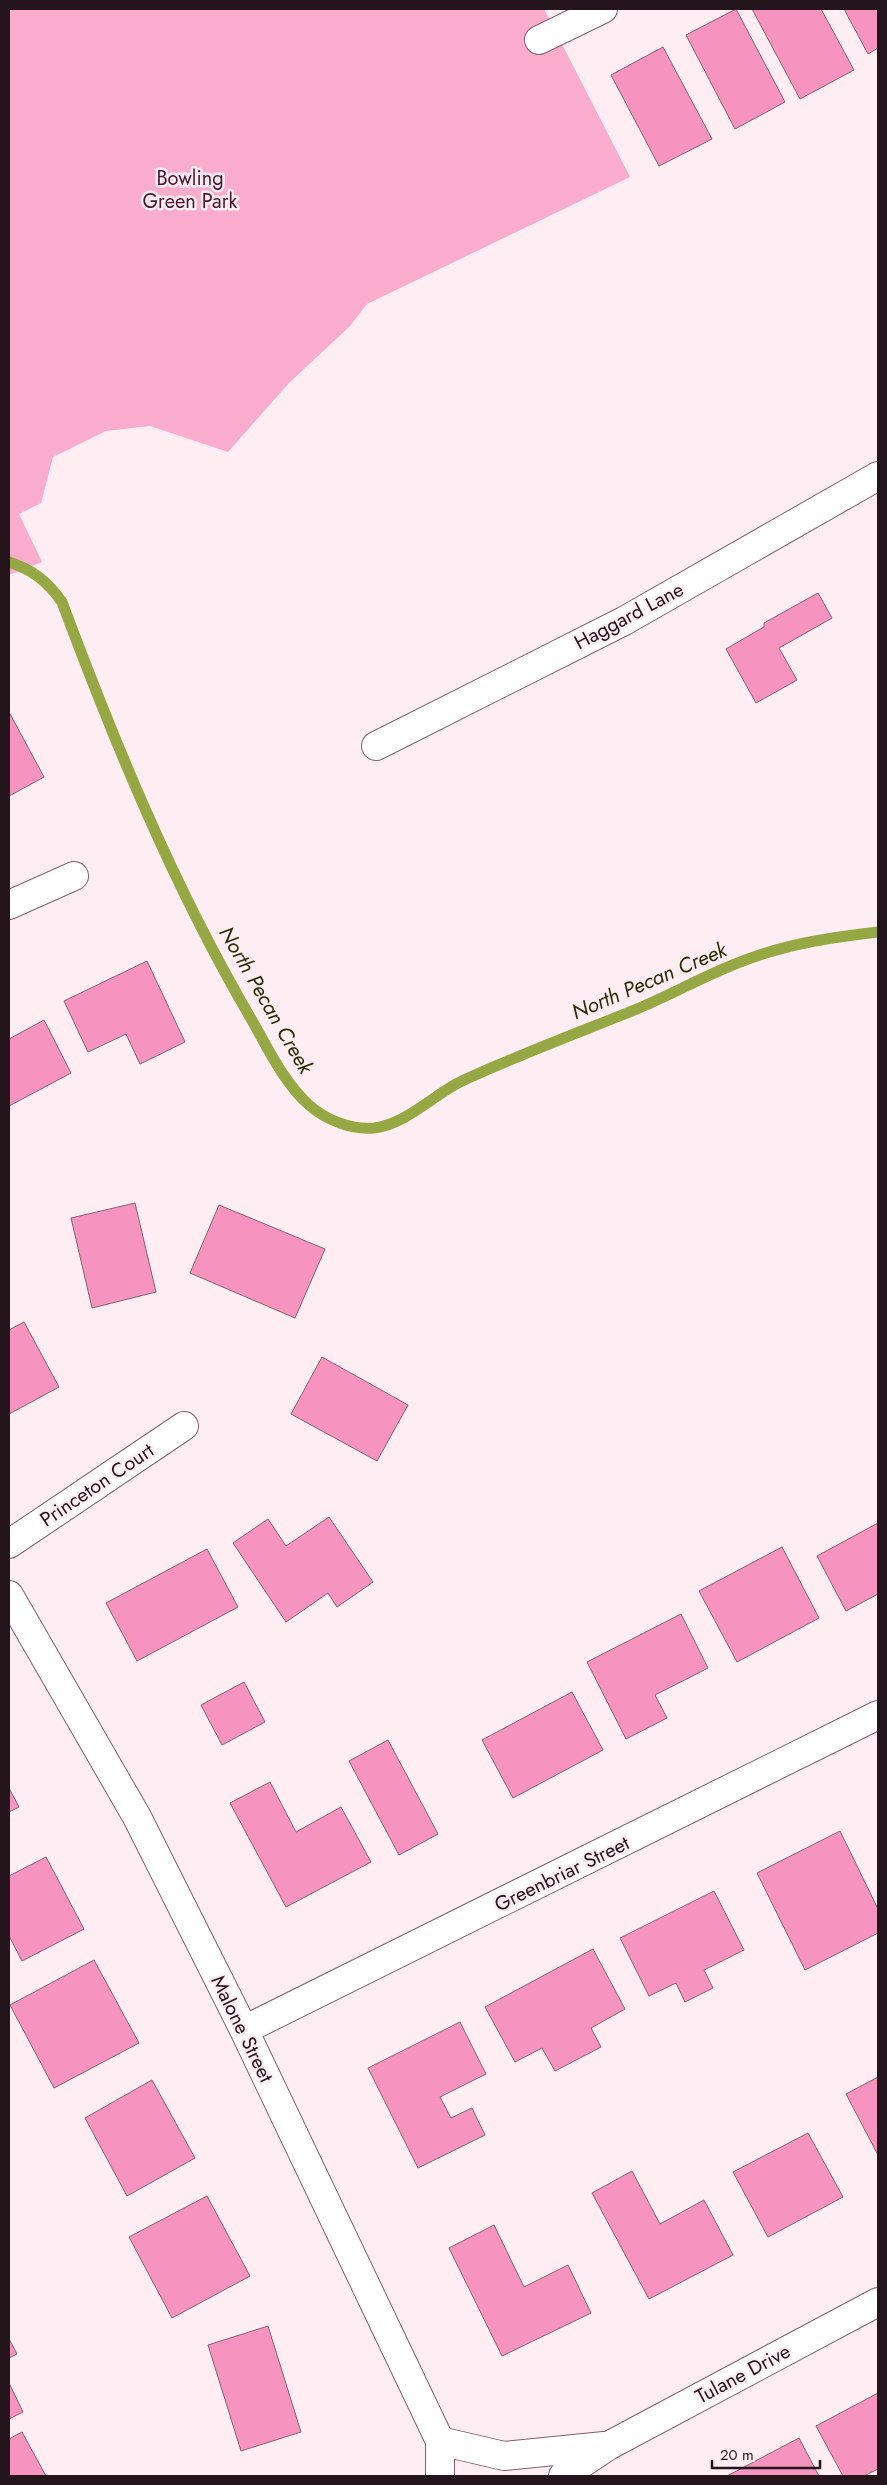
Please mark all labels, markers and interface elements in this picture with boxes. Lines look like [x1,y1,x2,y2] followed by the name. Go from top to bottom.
[143,164,238,216] park label: Bowling Green Park
[569,575,689,657] street label: Haggard Lane
[212,921,321,1080] water label: North Pecan Creek
[567,934,732,1027] water label: North Pecan Creek
[34,1436,160,1534] street label: Princeton Court
[490,1829,635,1919] street label: Greenbriar Street
[204,1971,281,2088] street label: Malone Street
[690,2337,796,2411] street label: Tulane Drive
[712,2438,820,2470] scale bar
[720,2444,754,2466] text: 20 m

